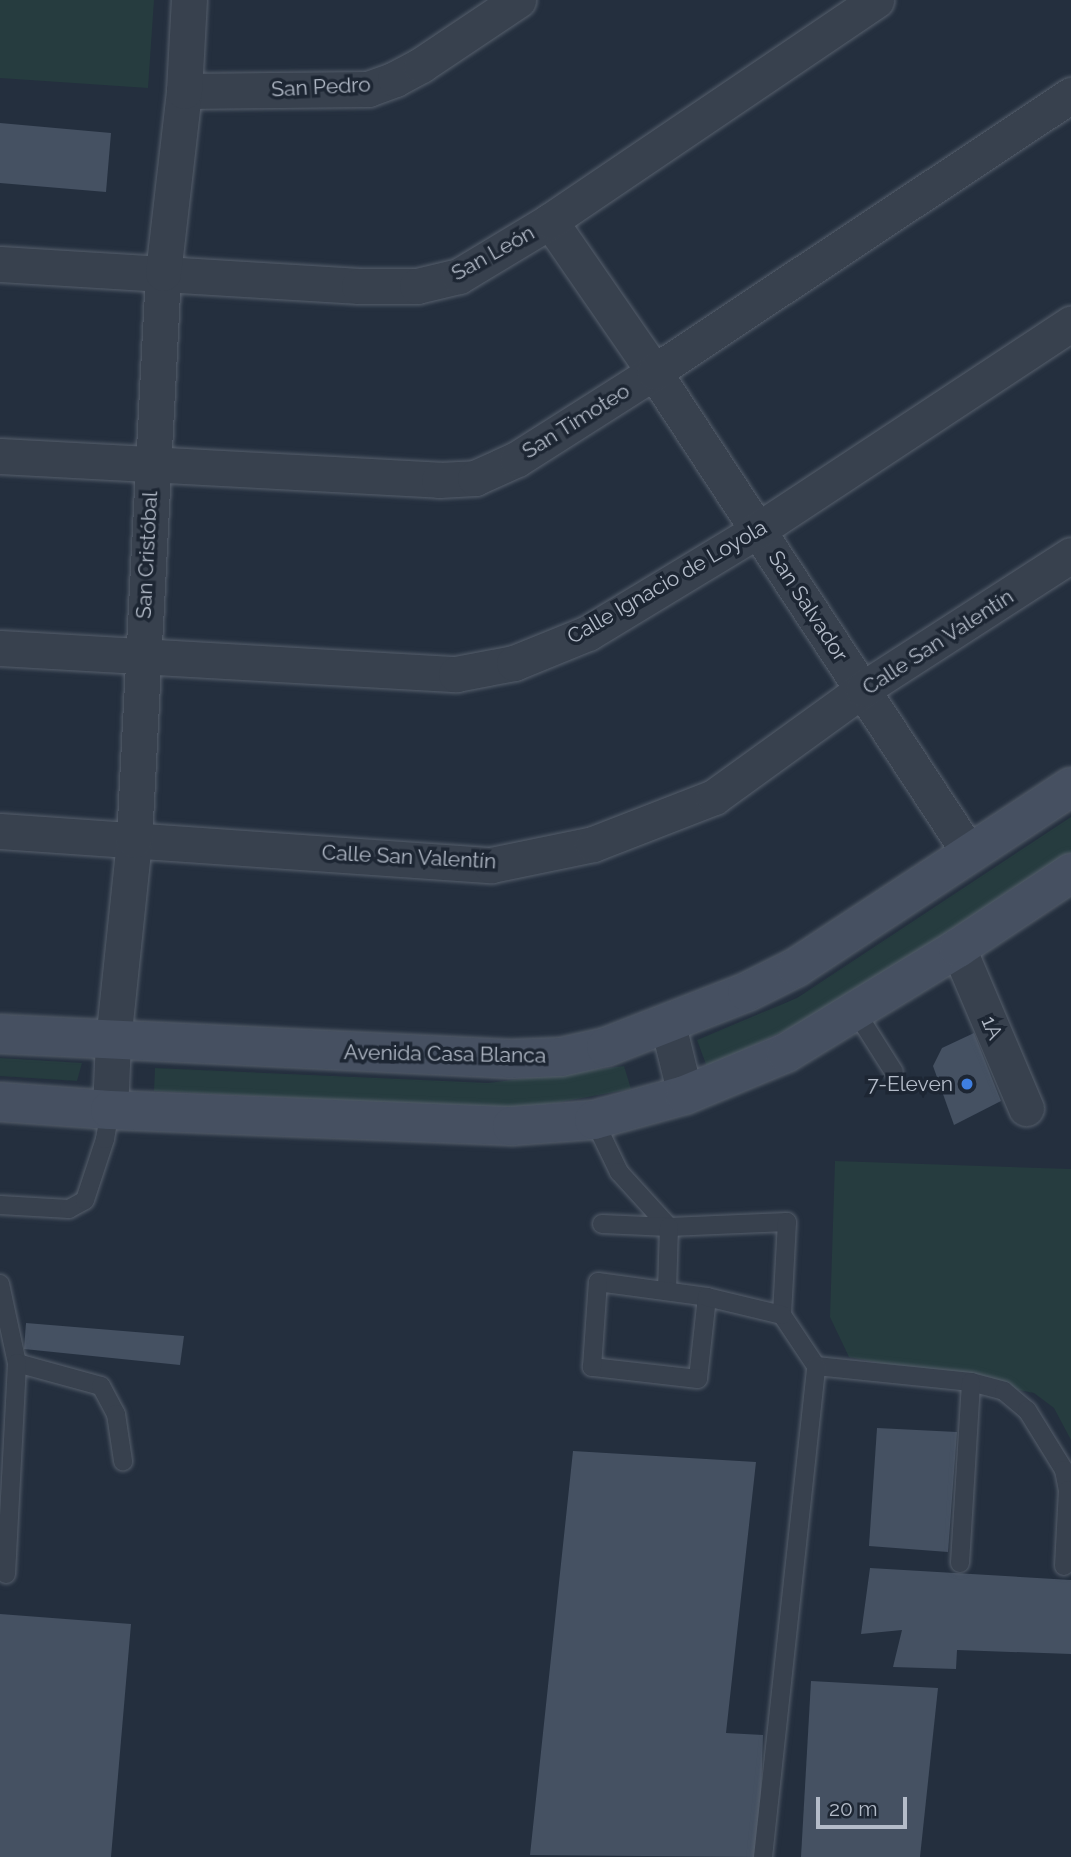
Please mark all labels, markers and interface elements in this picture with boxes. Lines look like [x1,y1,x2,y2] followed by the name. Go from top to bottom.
[271,72,371,102] street label: San Pedro
[447,220,539,286] street label: San León
[517,378,635,464] street label: San Timoteo
[131,491,163,619] street label: San Cristóbal
[563,515,771,649] street label: Calle Ignacio de Loyola
[763,546,853,666] street label: San Salvador
[858,584,1018,700] street label: Calle San Valentín
[321,840,497,874] street label: Calle San Valentín
[976,1012,1008,1044] street label: 1A
[344,1040,546,1068] street label: Avenida Casa Blanca
[868,1071,953,1097] place label: 7-Eleven
[959,1076,975,1092] marker: 7-Eleven
[819,1784,910,1828] scale bar
[829,1796,877,1821] text: 20 m

